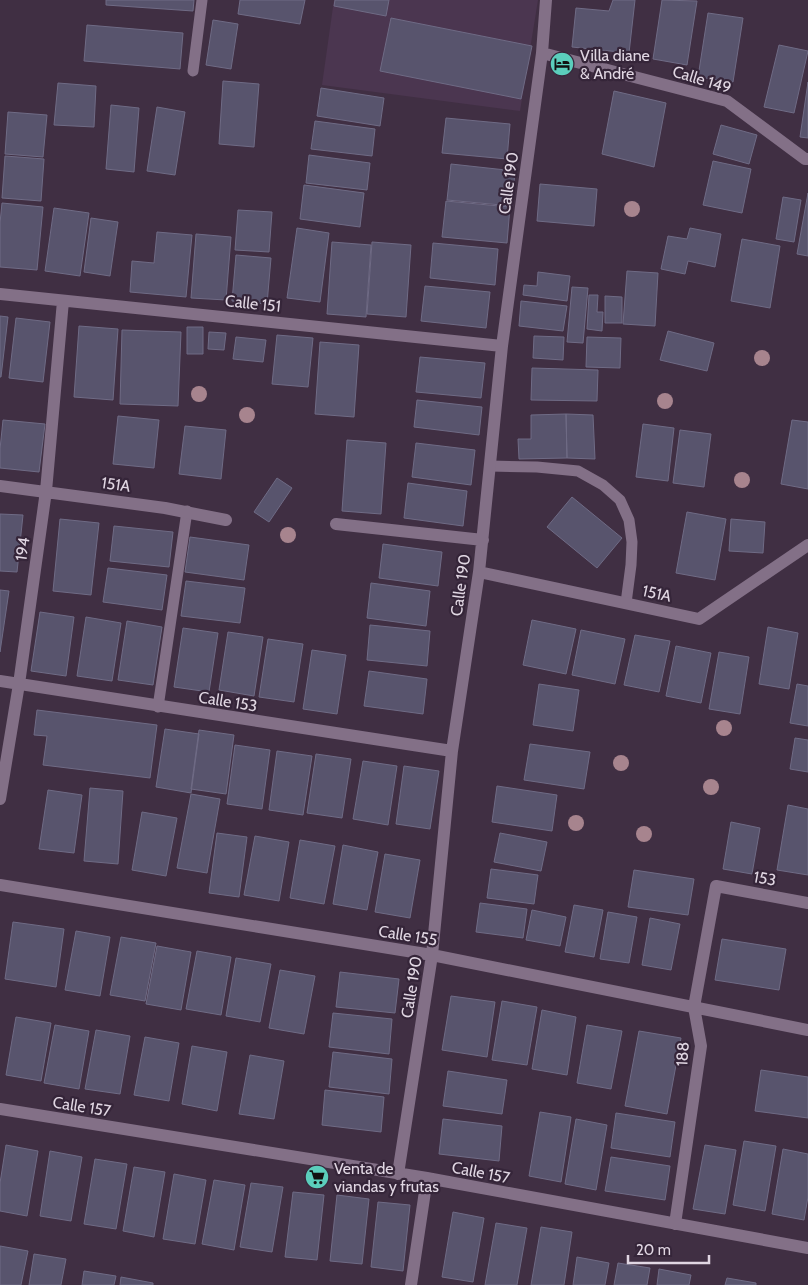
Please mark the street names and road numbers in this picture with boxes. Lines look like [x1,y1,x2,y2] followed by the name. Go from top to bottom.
[670,62,733,97] street label: Calle 149
[495,151,522,215] street label: Calle 190
[224,291,282,316] street label: Calle 151
[100,473,132,496] street label: 151A
[11,536,34,562] street label: 194
[447,553,474,617] street label: Calle 190
[641,581,673,606] street label: 151A
[197,687,259,716] street label: Calle 153
[752,867,778,890] street label: 153
[377,921,439,950] street label: Calle 155
[397,955,426,1019] street label: Calle 190
[672,1041,693,1067] street label: 188
[51,1093,112,1120] street label: Calle 157
[450,1158,512,1187] street label: Calle 157

